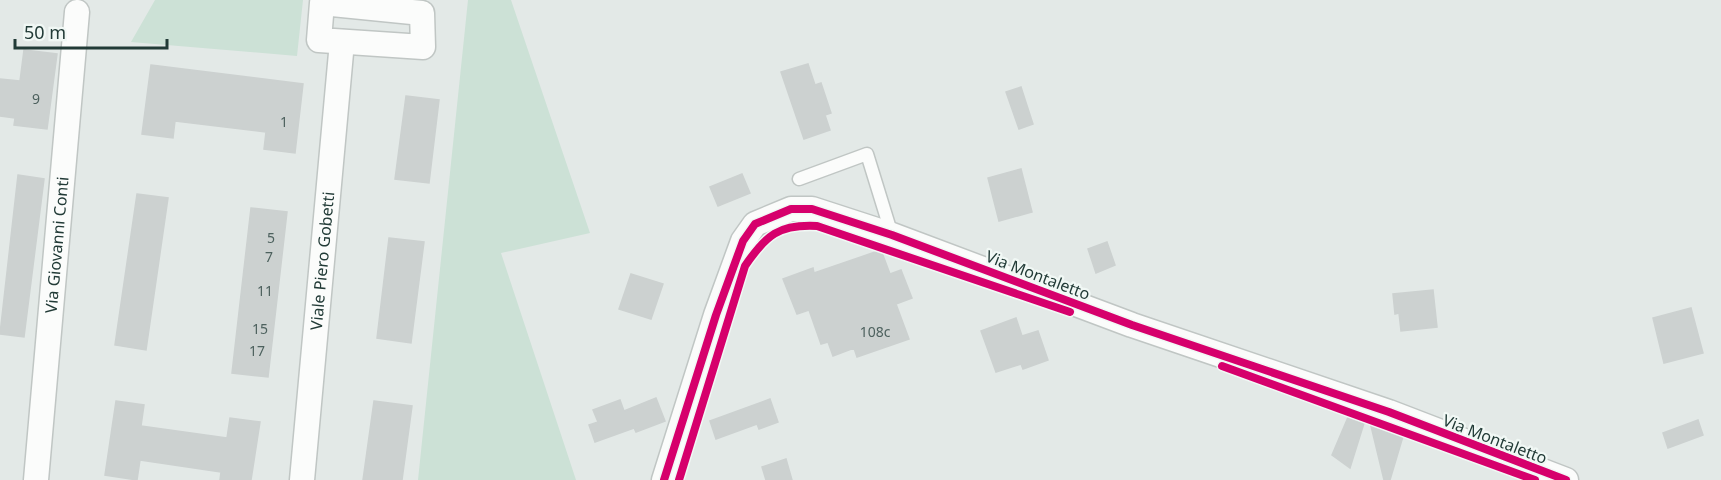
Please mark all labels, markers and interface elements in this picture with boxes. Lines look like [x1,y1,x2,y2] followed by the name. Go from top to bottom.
[15,12,166,50] scale bar
[24,20,66,44] text: 50 m
[32,89,40,108] house number: 9
[280,112,288,131] house number: 1
[40,176,74,314] street label: Via Giovanni Conti
[305,191,339,331] street label: Viale Piero Gobetti
[267,228,275,247] house number: 5
[983,245,1093,305] street label: Via Montaletto
[265,247,273,266] house number: 7
[257,281,273,300] house number: 11
[252,319,268,338] house number: 15
[860,322,891,341] house number: 108c
[249,341,265,360] house number: 17
[1440,409,1550,469] street label: Via Montaletto

